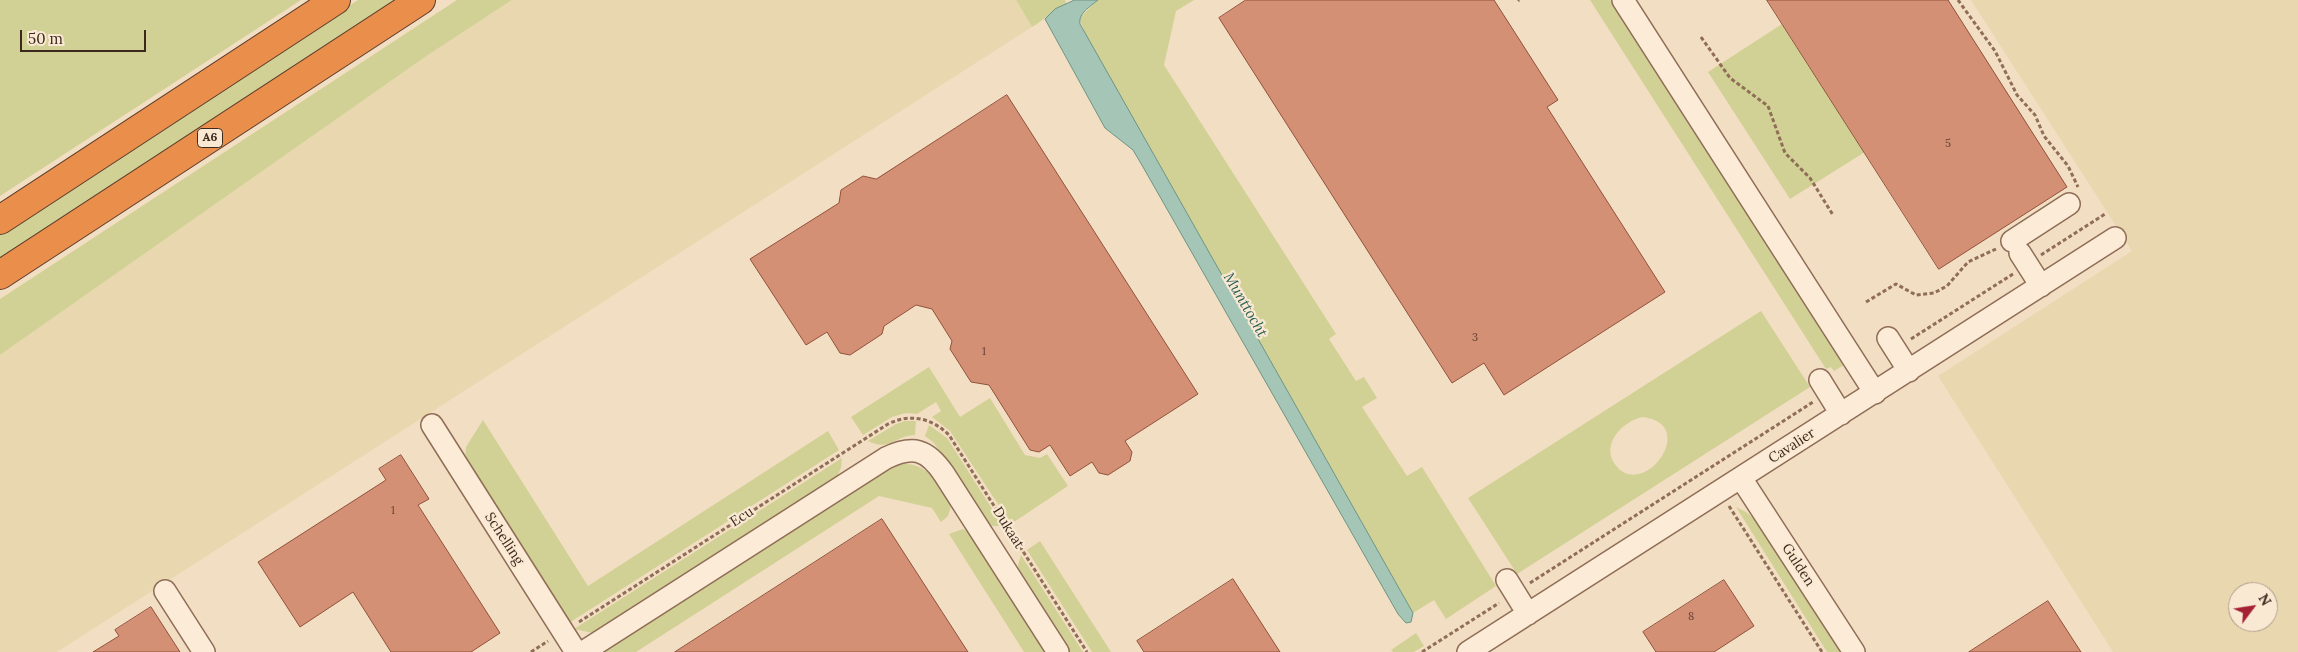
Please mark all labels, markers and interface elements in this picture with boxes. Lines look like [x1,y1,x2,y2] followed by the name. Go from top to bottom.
[22,20,149,52] scale bar
[28,29,63,48] text: 50 m
[198,128,222,148] road number: A6
[1945,137,1951,151] house number: 5
[1219,269,1271,341] water label: Munttocht
[1472,331,1478,345] house number: 3
[982,345,986,359] house number: 1
[1765,425,1819,467] street label: Cavalier
[727,503,757,531] street label: Ecu
[391,504,395,518] house number: 1
[989,504,1027,552] street label: Dukaat
[481,510,527,568] street label: Schelling
[1778,541,1818,589] street label: Gulden
[2228,582,2278,632] north arrow
[2254,591,2275,609] text: N
[1688,610,1694,624] house number: 8

